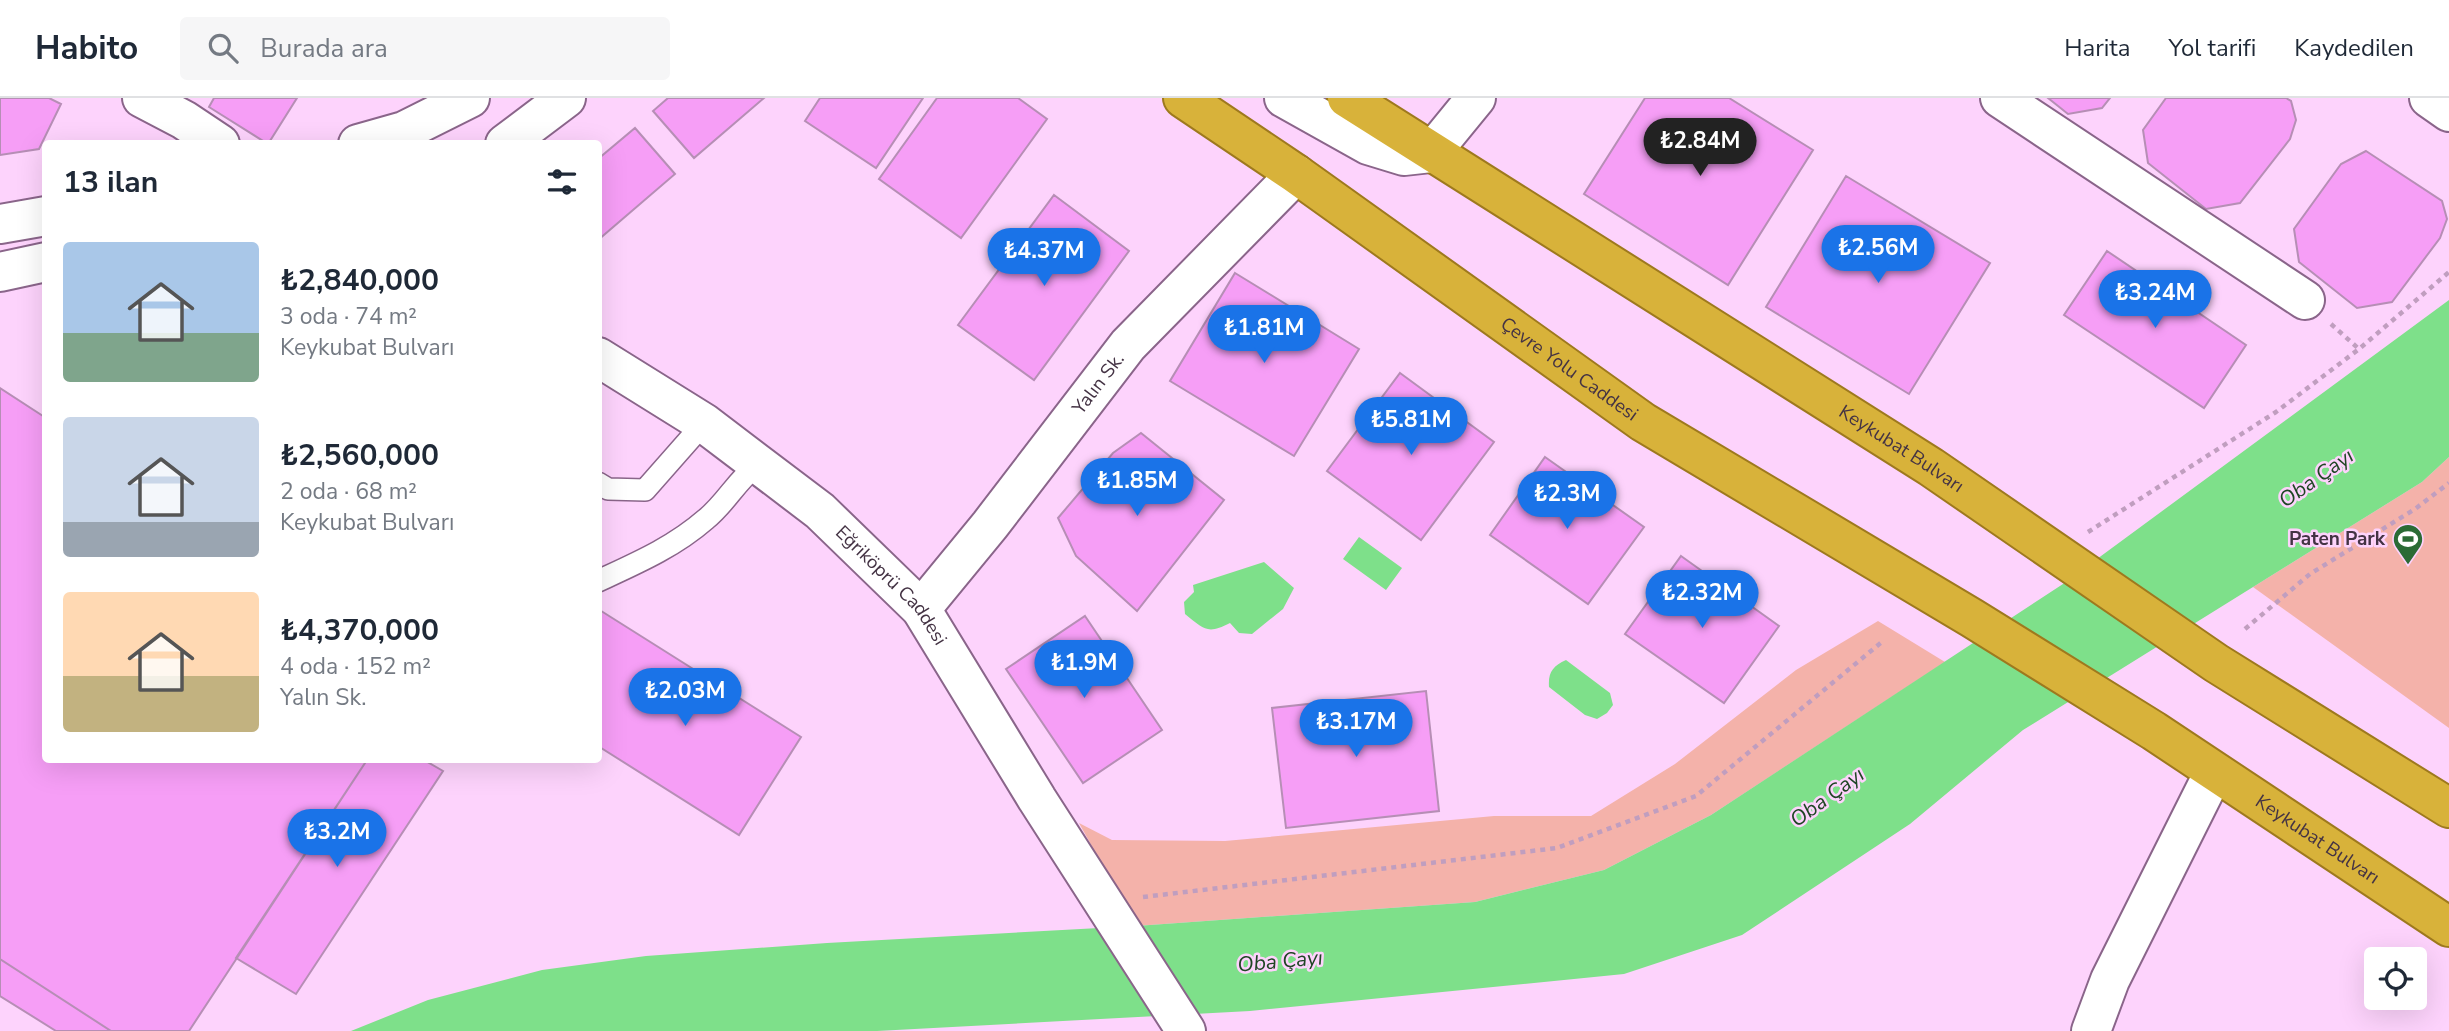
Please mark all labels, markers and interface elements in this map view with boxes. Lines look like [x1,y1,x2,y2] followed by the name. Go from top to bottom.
[180,17,670,80] search box
[35,26,138,71] text: Habito
[204,29,242,67] icon: search
[260,31,388,66] text: Burada ara
[2064,32,2130,64] text: Harita
[2168,32,2256,64] text: Yol tarifi
[2294,32,2414,64] text: Kaydedilen
[1643,118,1757,178] pin: ₺2.84M
[1660,125,1740,156] text: ₺2.84M
[63,162,158,203] text: 13 ilan
[543,163,581,201] icon: filters
[1821,226,1935,285] pin: ₺2.56M
[987,228,1101,288] pin: ₺4.37M
[1838,232,1918,263] text: ₺2.56M
[1004,235,1084,266] text: ₺4.37M
[280,260,439,301] text: ₺2,840,000
[119,270,203,354] icon: home
[2098,271,2212,330] pin: ₺3.24M
[2115,277,2195,308] text: ₺3.24M
[280,301,417,332] text: 3 oda · 74 m²
[1207,306,1321,365] pin: ₺1.81M
[1495,311,1643,427] street label: Çevre Yolu Caddesi
[1224,312,1304,343] text: ₺1.81M
[280,332,454,363] text: Keykubat Bulvarı
[1066,347,1131,421] street label: Yalın Sk.
[1354,398,1468,457] pin: ₺5.81M
[1834,399,1969,499] street label: Keykubat Bulvarı
[1371,404,1451,435] text: ₺5.81M
[280,435,439,476] text: ₺2,560,000
[2273,442,2359,514] water label: Oba Çayı
[119,445,203,529] icon: home
[1080,458,1194,518] pin: ₺1.85M
[1097,465,1177,496] text: ₺1.85M
[1518,472,1616,531] pin: ₺2.3M
[280,476,417,507] text: 2 oda · 68 m²
[1533,478,1601,509] text: ₺2.3M
[280,507,454,538] text: Keykubat Bulvarı
[830,520,953,650] street label: Eğriköprü Caddesi
[2391,522,2425,566] sports icon: Paten Park
[2289,526,2386,552] place label: Paten Park
[1645,570,1759,630] pin: ₺2.32M
[1662,577,1742,608] text: ₺2.32M
[280,610,439,651] text: ₺4,370,000
[119,620,203,704] icon: home
[1035,640,1133,700] pin: ₺1.9M
[1050,647,1118,678] text: ₺1.9M
[280,651,431,682] text: 4 oda · 152 m²
[628,668,742,728] pin: ₺2.03M
[645,675,725,706] text: ₺2.03M
[280,682,366,713] text: Yalın Sk.
[1299,700,1413,759] pin: ₺3.17M
[1316,706,1396,737] text: ₺3.17M
[1784,761,1870,833] water label: Oba Çayı
[2250,789,2385,890] street label: Keykubat Bulvarı
[288,810,386,869] pin: ₺3.2M
[303,816,371,847] text: ₺3.2M
[1236,943,1324,979] water label: Oba Çayı
[2364,947,2427,1010] map controls
[2364,947,2427,1010] button: locate

